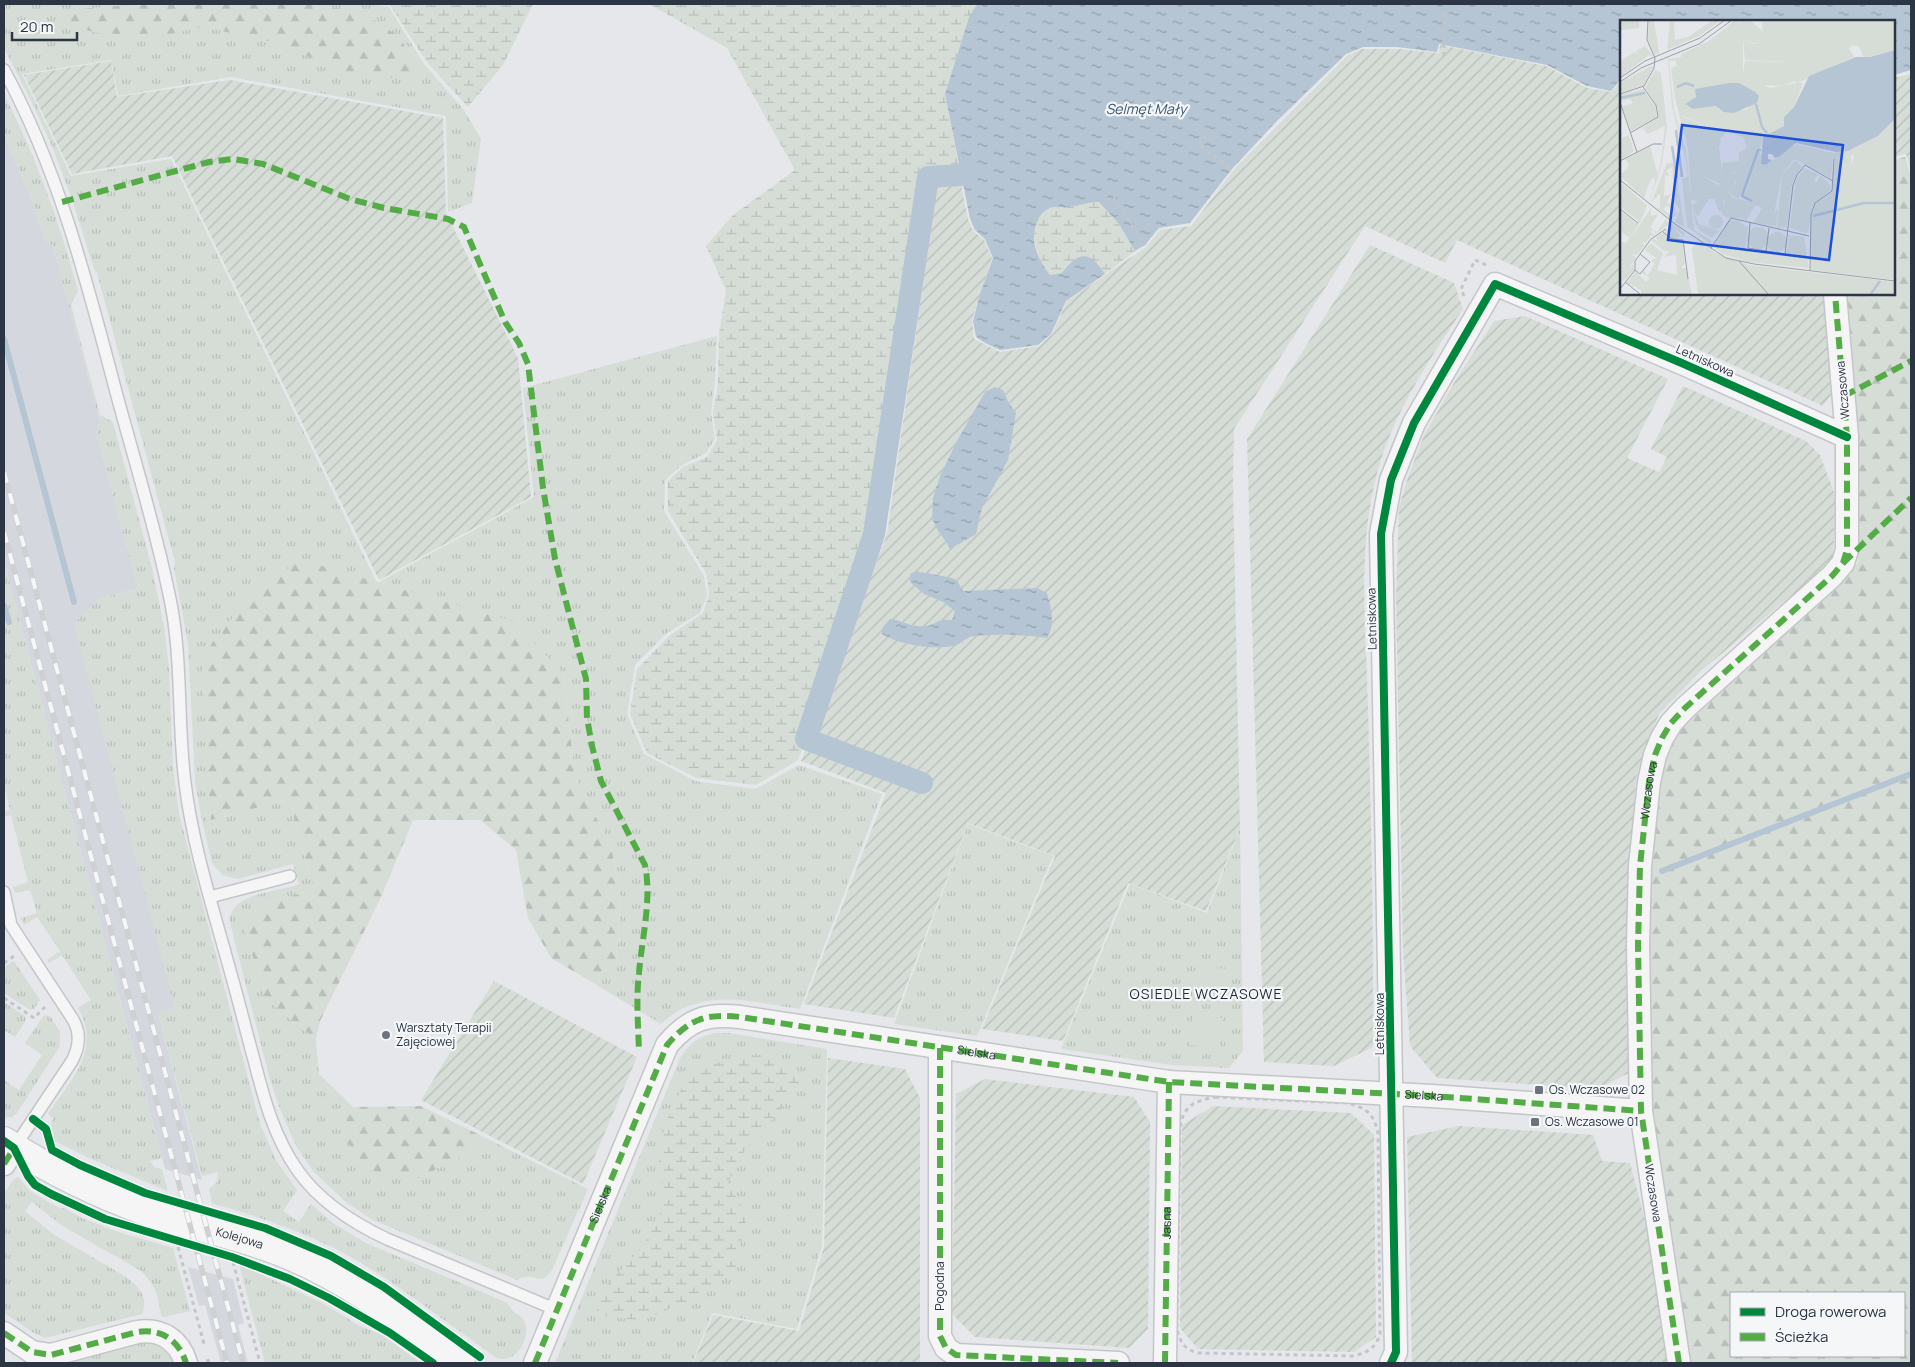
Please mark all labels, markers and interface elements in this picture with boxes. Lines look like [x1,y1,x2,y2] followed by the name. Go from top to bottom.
[12,10,78,42] scale bar
[20,16,53,37] text: 20 m
[1620,20,1895,295] inset map
[1106,99,1189,118] water label: Selmęt Mały
[1673,340,1737,381] street label: Letniskowa
[1831,360,1854,420] street label: Wczasowa
[1362,588,1381,650] street label: Letniskowa
[1636,760,1661,820] street label: Wczasowa
[1130,984,1282,1003] district label: OSIEDLE WCZASOWE
[1371,993,1388,1055] street label: Letniskowa
[396,1019,492,1050] place label: Warsztaty Terapii Zajęciowej
[380,1029,392,1041] marker: Warsztaty Terapii Zajęciowej
[956,1041,997,1064] street label: Sielska
[1549,1081,1645,1098] place label: Os. Wczasowe 02
[1533,1084,1545,1096] marker: Os. Wczasowe 02
[1404,1086,1444,1105] street label: Sielska
[1545,1113,1639,1130] place label: Os. Wczasowe 01
[1529,1116,1541,1128] marker: Os. Wczasowe 01
[1641,1163,1666,1223] street label: Wczasowa
[585,1184,615,1226] street label: Sielska
[1158,1207,1175,1239] street label: Jasna
[214,1223,266,1253] street label: Kolejowa
[931,1261,948,1311] street label: Pogodna
[1730,1292,1905,1357] legend
[1775,1301,1886,1322] text: Droga rowerowa
[1775,1326,1828,1347] text: Ścieżka

